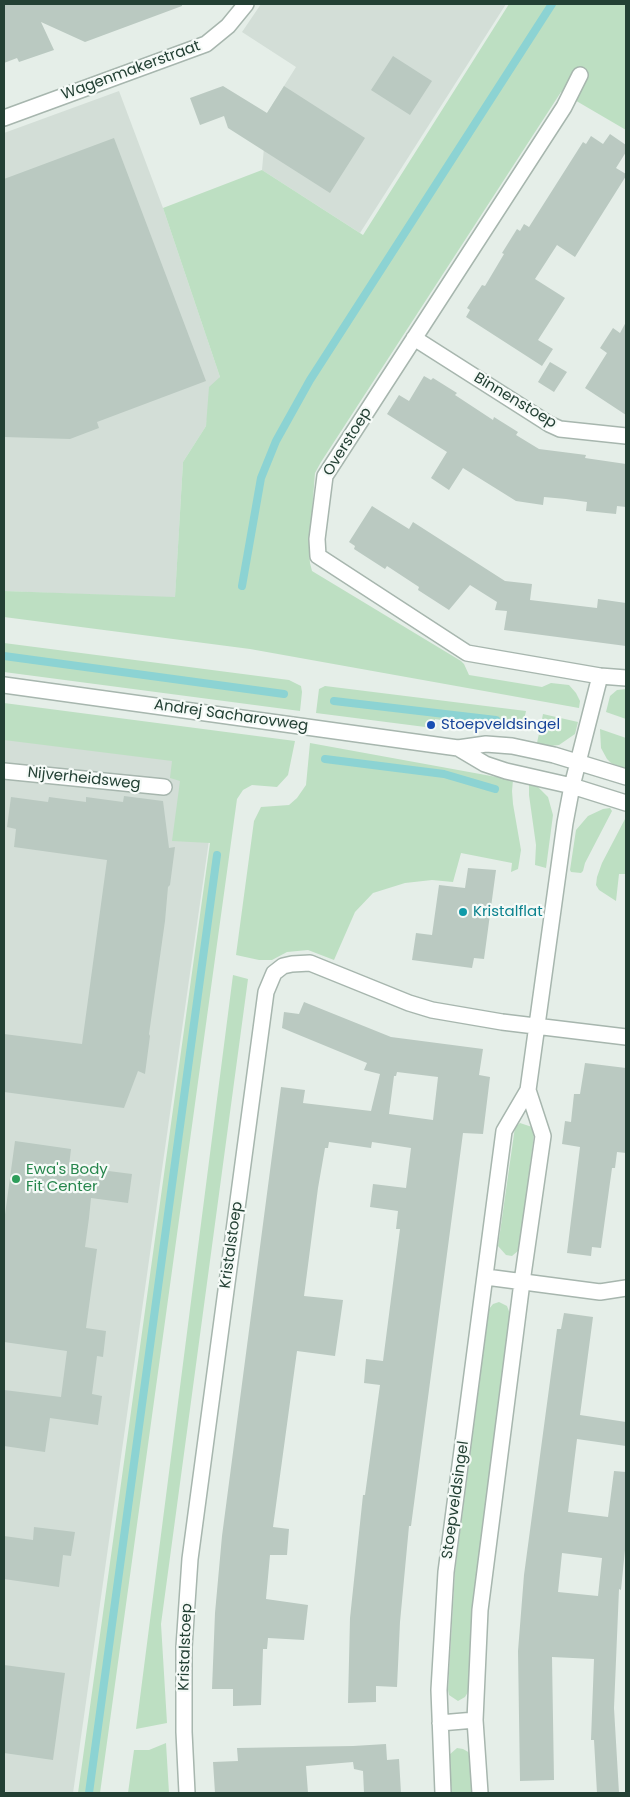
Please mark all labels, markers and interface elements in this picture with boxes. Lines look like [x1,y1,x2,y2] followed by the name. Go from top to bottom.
[59,37,203,105] street label: Wagenmakerstraat
[470,369,560,433] street label: Binnenstoep
[320,404,376,480] street label: Overstoep
[153,696,309,736] street label: Andrej Sacharovweg
[441,716,560,734] place label: Stoepveldsingel
[425,719,437,731] marker: Stoepveldsingel
[27,764,141,794] street label: Nijverheidsweg
[473,903,543,921] place label: Kristalflat
[457,906,469,918] marker: Kristalflat
[26,1161,108,1196] place label: Ewa's Body Fit Center
[10,1173,22,1185] marker: Ewa's Body Fit Center
[217,1200,247,1290] street label: Kristalstoep
[439,1440,473,1560] street label: Stoepveldsingel
[175,1603,197,1691] street label: Kristalstoep

